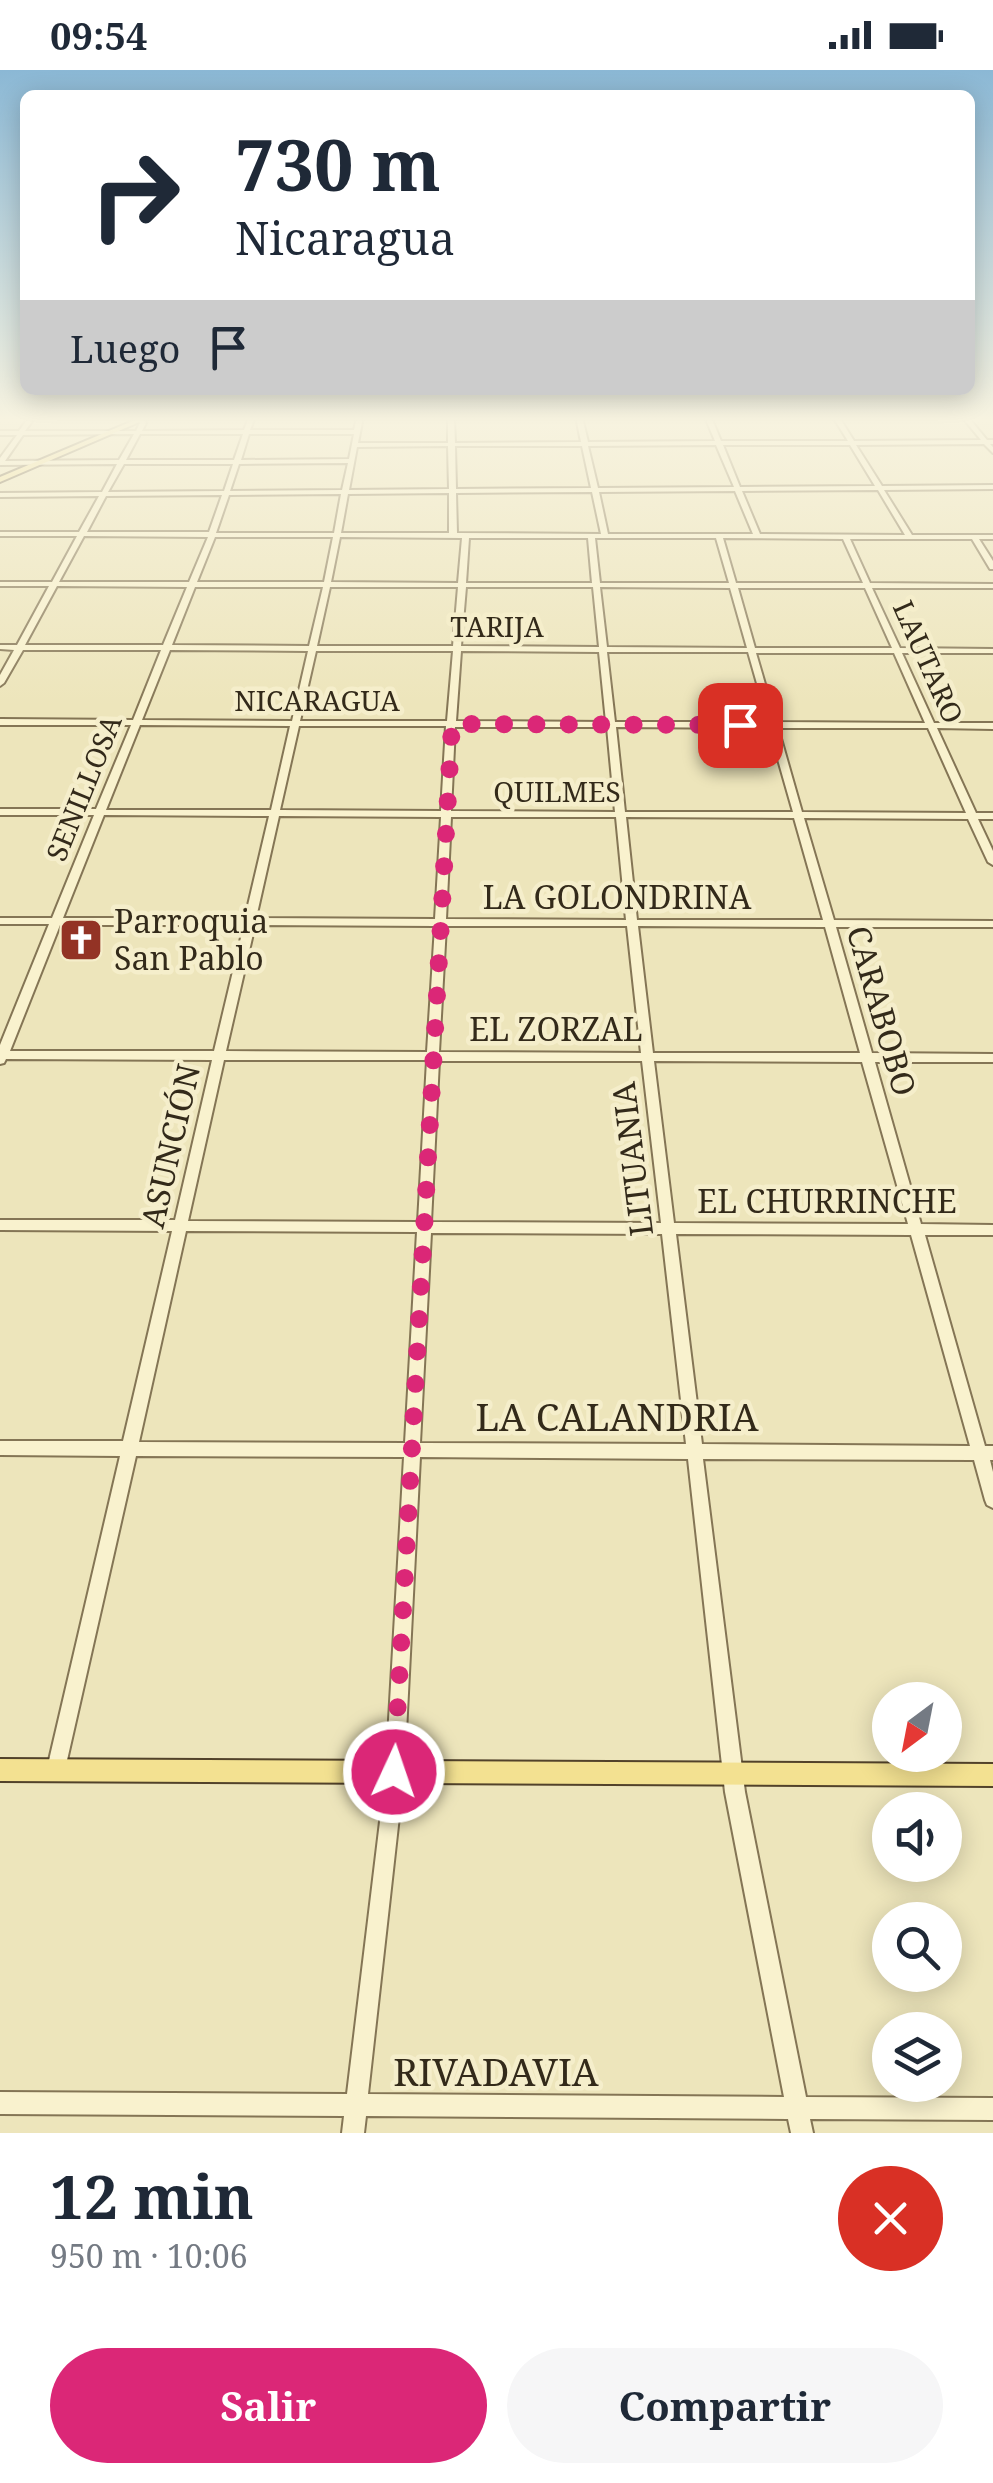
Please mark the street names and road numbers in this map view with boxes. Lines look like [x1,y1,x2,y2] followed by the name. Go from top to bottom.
[885,594,973,729] street label: LAUTARO
[450,607,544,645] street label: TARIJA
[234,681,400,719] street label: NICARAGUA
[37,709,130,866] street label: SENILLOSA
[493,772,621,810] street label: QUILMES
[483,875,752,918] street label: LA GOLONDRINA
[838,920,927,1101] street label: CARABOBO
[469,1007,643,1050] street label: EL ZORZAL
[130,1060,209,1232] street label: ASUNCIÓN
[601,1079,662,1239] street label: LITUANIA
[697,1179,957,1222] street label: EL CHURRINCHE
[475,1390,759,1442] street label: LA CALANDRIA
[393,2045,599,2097] street label: RIVADAVIA

